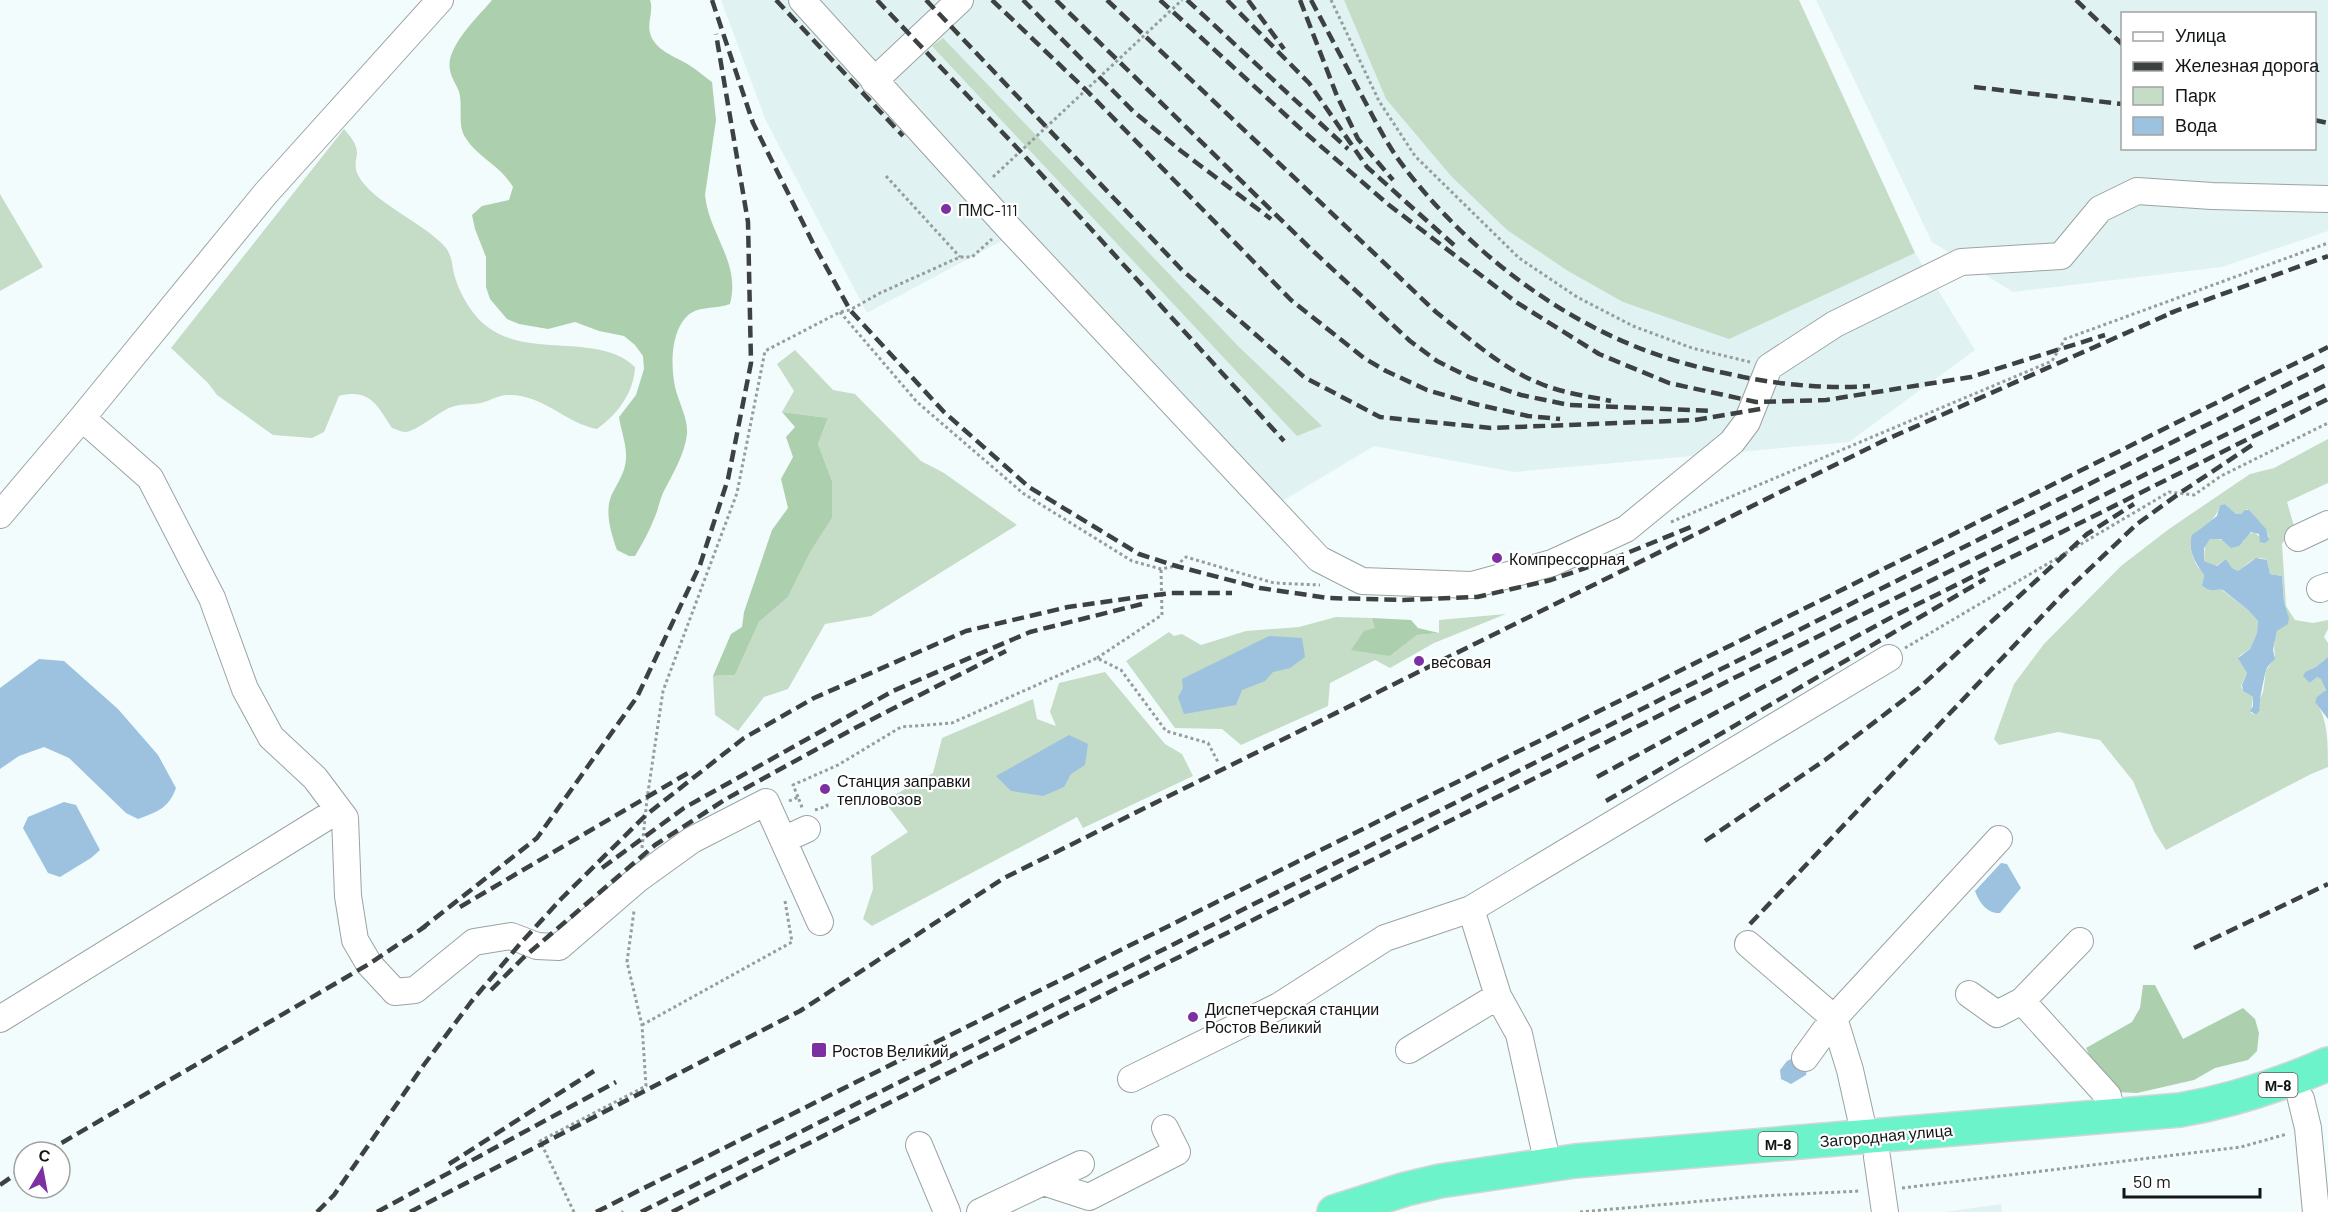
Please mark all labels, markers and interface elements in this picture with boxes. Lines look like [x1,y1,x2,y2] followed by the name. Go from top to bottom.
[2121,12,2316,150] legend
[2175,24,2227,46] text: Улица
[2175,54,2320,76] text: Железная дорога
[2175,84,2216,106] text: Парк
[2175,114,2218,136] text: Вода
[958,200,1018,219] place label: ПМС-111
[939,202,953,216] marker: ПМС-111
[1509,549,1625,568] place label: Компрессорная
[1490,551,1504,565] marker: Компрессорная
[1431,652,1491,671] place label: весовая
[1412,654,1426,668] marker: весовая
[837,771,971,808] place label: Станция заправки тепловозов
[818,782,832,796] marker: Станция заправки тепловозов
[1205,999,1379,1036] place label: Диспетчерская станции Ростов Великий
[1186,1010,1200,1024] marker: Диспетчерская станции Ростов Великий
[810,1041,828,1059] marker: Ростов Великий
[832,1041,949,1060] place label: Ростов Великий
[2258,1073,2298,1097] road number: М-8
[1819,1120,1953,1150] street label: Загородная улица
[1758,1132,1798,1156] road number: М-8
[12,1140,72,1200] north arrow
[37,1144,52,1165] text: С
[2124,1161,2260,1199] scale bar
[2133,1170,2171,1192] text: 50 m

